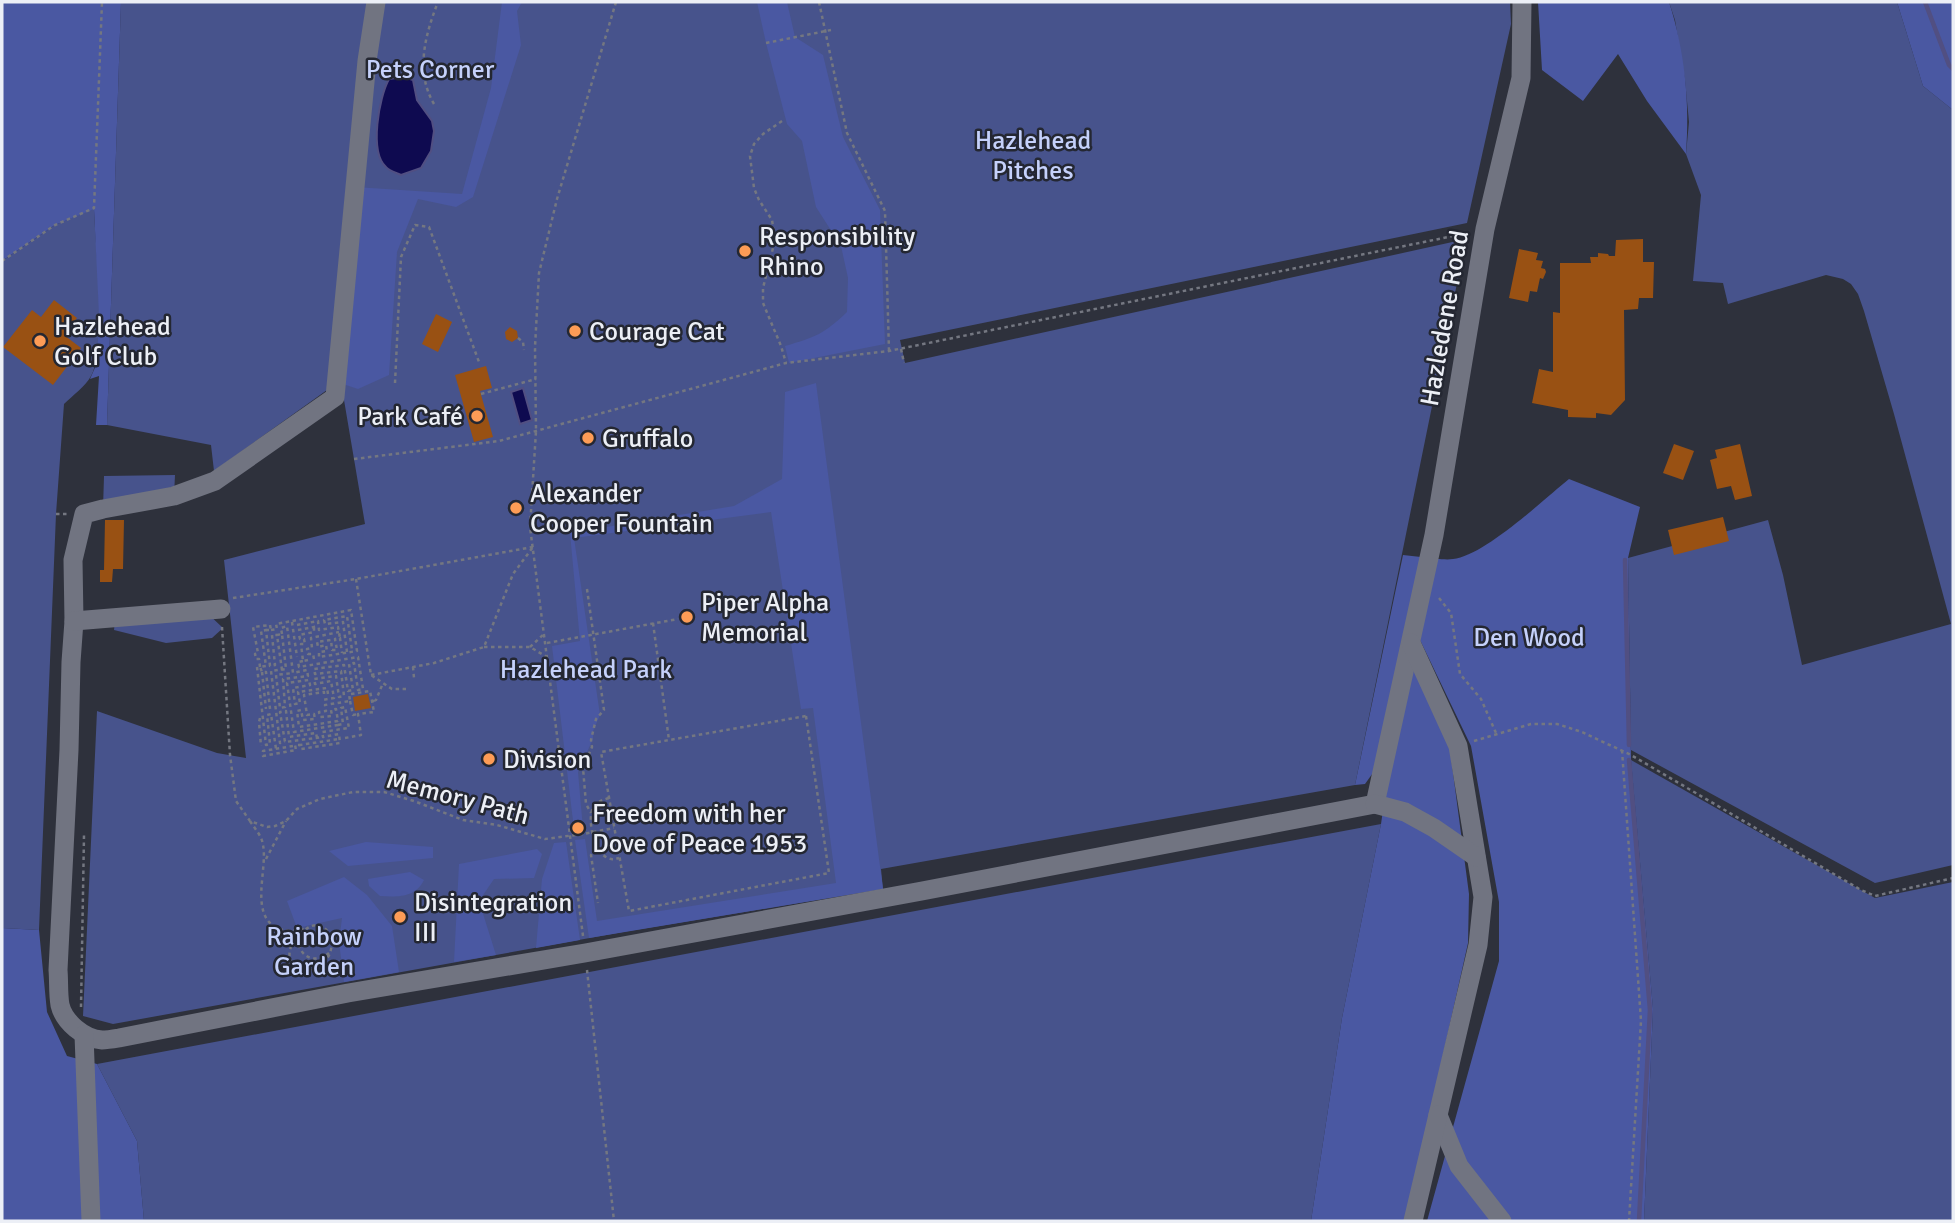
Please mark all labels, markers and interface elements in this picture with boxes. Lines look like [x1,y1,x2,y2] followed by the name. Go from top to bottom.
[366,54,495,86] park label: Pets Corner
[975,125,1091,187] park label: Hazlehead Pitches
[759,221,915,283] place label: Responsibility Rhino
[1414,228,1476,409] street label: Hazledene Road
[737,243,753,259] marker: Responsibility Rhino
[54,311,171,373] place label: Hazlehead Golf Club
[589,316,725,348] place label: Courage Cat
[567,323,583,339] marker: Courage Cat
[32,333,48,349] marker: Hazlehead Golf Club
[357,401,463,433] place label: Park Café
[469,408,485,424] marker: Park Café
[602,423,693,455] place label: Gruffalo
[580,430,596,446] marker: Gruffalo
[530,478,713,540] place label: Alexander Cooper Fountain
[508,500,524,516] marker: Alexander Cooper Fountain
[701,587,829,649] place label: Piper Alpha Memorial
[679,609,695,625] marker: Piper Alpha Memorial
[1473,622,1585,654] park label: Den Wood
[500,654,672,686] park label: Hazlehead Park
[503,744,591,776] place label: Division
[481,751,497,767] marker: Division
[383,764,533,832] street label: Memory Path
[592,798,807,860] place label: Freedom with her Dove of Peace 1953
[570,820,586,836] marker: Freedom with her Dove of Peace 1953
[414,887,573,949] place label: Disintegration III
[392,909,408,925] marker: Disintegration III
[266,921,362,983] park label: Rainbow Garden

